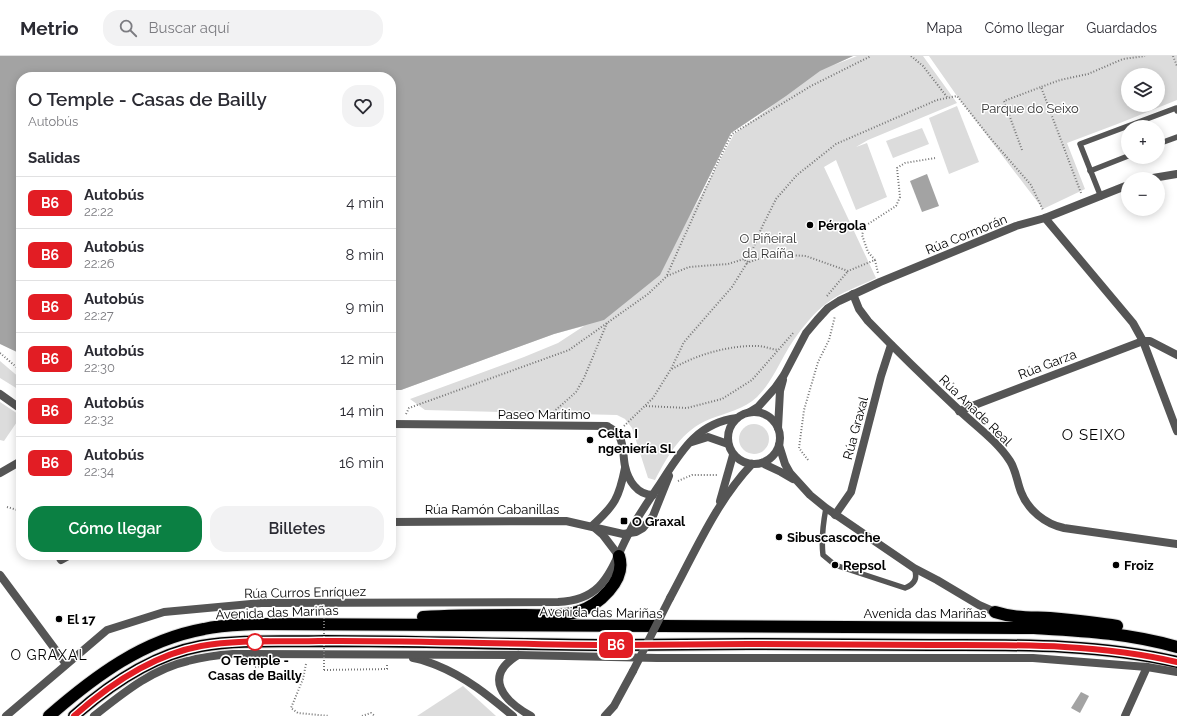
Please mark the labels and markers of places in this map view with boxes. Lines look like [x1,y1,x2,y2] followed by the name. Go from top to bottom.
[818,218,867,233] place label: Pérgola
[805,220,815,230] marker: Pérgola
[598,426,676,456] place label: Celta I ngeniería SL
[585,435,595,445] marker: Celta I ngeniería SL
[632,514,686,529] place label: O Graxal
[619,516,629,526] marker: O Graxal
[787,530,881,545] place label: Sibuscascoche
[774,532,784,542] marker: Sibuscascoche
[843,558,887,573] place label: Repsol
[1124,558,1154,573] place label: Froiz
[830,560,840,570] marker: Repsol
[1111,560,1121,570] marker: Froiz
[67,612,96,627] place label: El 17
[54,614,64,624] marker: El 17
[246,633,264,651] marker: O Temple - Casas de Bailly
[208,653,302,683] place label: O Temple - Casas de Bailly

